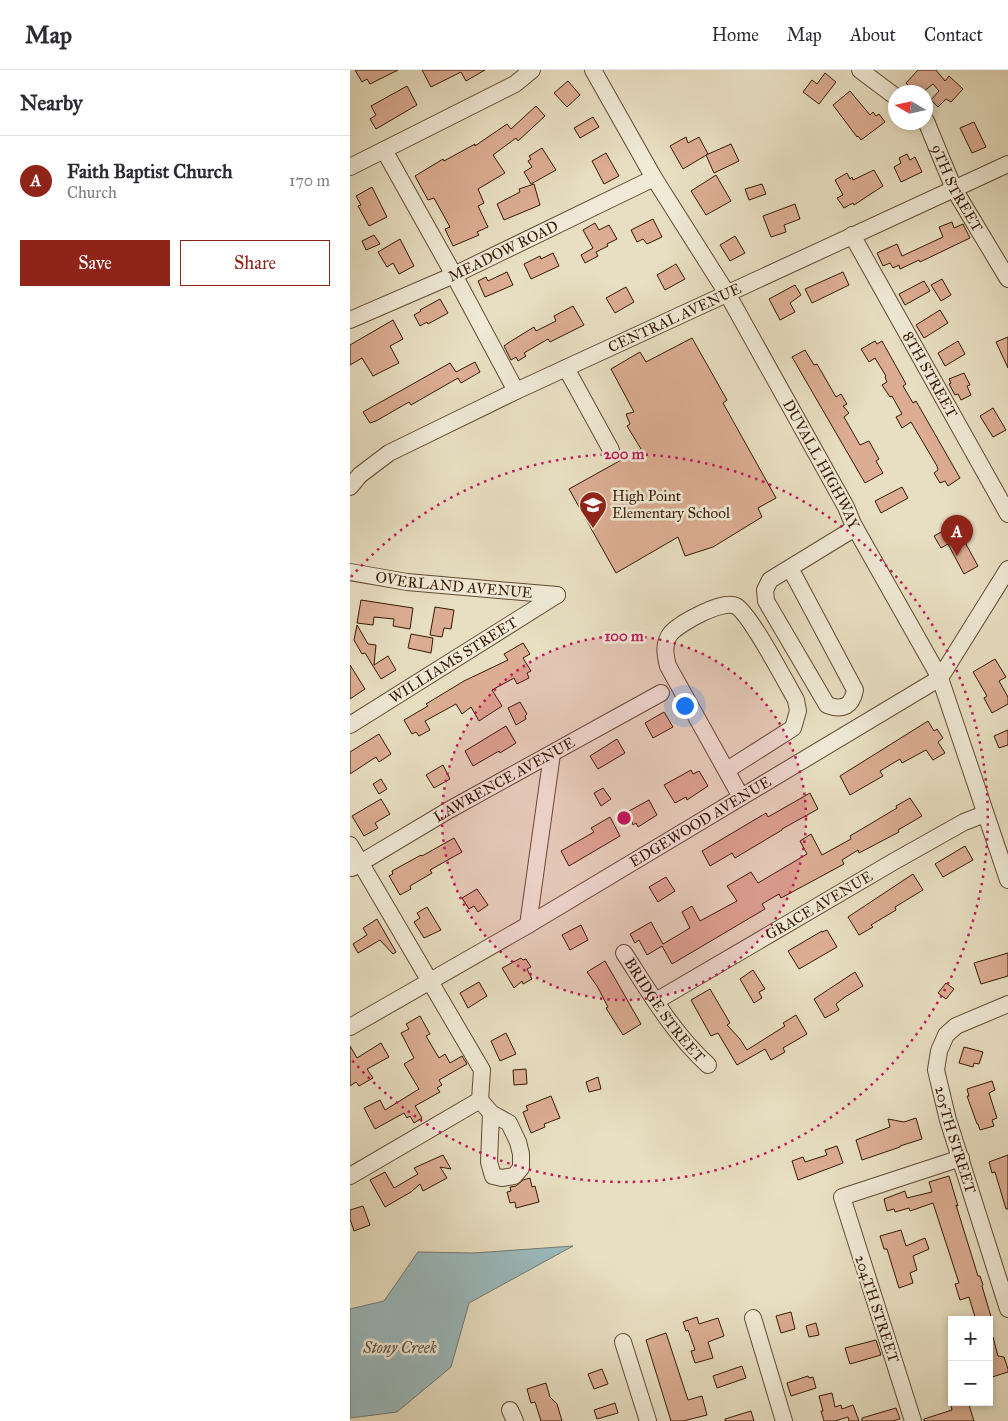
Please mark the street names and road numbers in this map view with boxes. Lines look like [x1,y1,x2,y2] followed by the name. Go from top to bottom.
[928,142,987,235] street label: 9TH STREET
[445,217,561,285] street label: MEADOW ROAD
[605,279,744,356] street label: CENTRAL AVENUE
[899,328,961,421] street label: 8TH STREET
[779,397,863,533] street label: DUVALL HIGHWAY
[374,568,534,602] street label: OVERLAND AVENUE
[386,613,521,707] street label: WILLIAMS STREET
[430,733,578,826] street label: LAWRENCE AVENUE
[626,772,774,871] street label: EDGEWOOD AVENUE
[762,867,876,944] street label: GRACE AVENUE
[621,955,709,1066] street label: BRIDGE STREET
[931,1084,980,1196] street label: 205TH STREET
[851,1253,903,1365] street label: 204TH STREET

